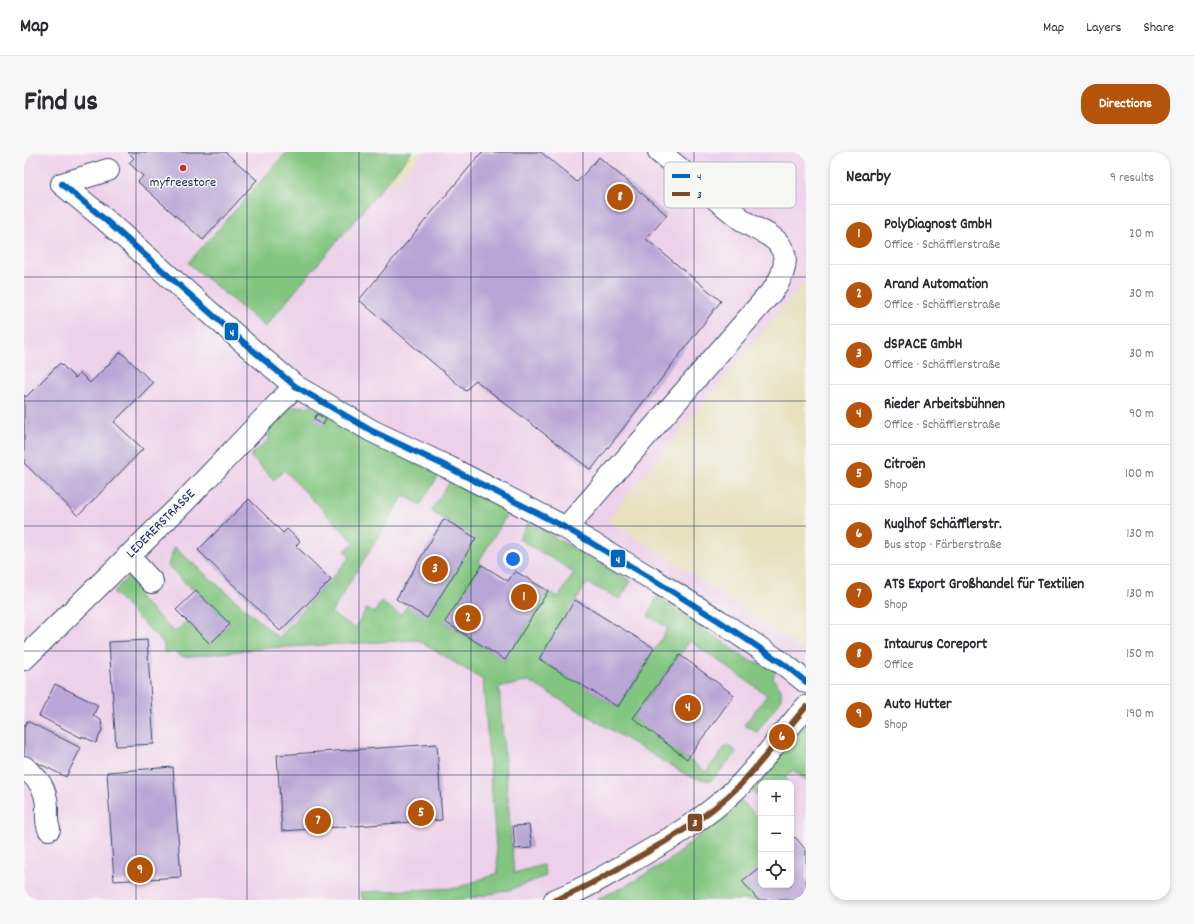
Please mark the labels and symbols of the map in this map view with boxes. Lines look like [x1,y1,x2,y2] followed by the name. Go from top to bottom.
[664,162,796,208] legend
[178,163,188,173] marker: myfreestore
[697,170,702,186] text: 4
[150,173,216,193] place label: myfreestore
[607,182,633,212] pin: 8
[697,188,702,204] text: 3
[224,322,239,341] line badge: 4
[230,326,234,342] text: 4
[122,484,201,563] street label: LEDERERSTRASSE
[503,549,523,569] your location
[610,549,626,568] line badge: 4
[616,553,620,569] text: 4
[422,554,448,584] pin: 3
[511,582,537,612] pin: 1
[455,603,481,633] pin: 2
[675,693,701,723] pin: 4
[769,722,795,752] pin: 6
[408,798,434,828] pin: 5
[305,806,331,836] pin: 7
[687,813,703,832] line badge: 3
[693,816,698,832] text: 3
[127,855,153,885] pin: 9

